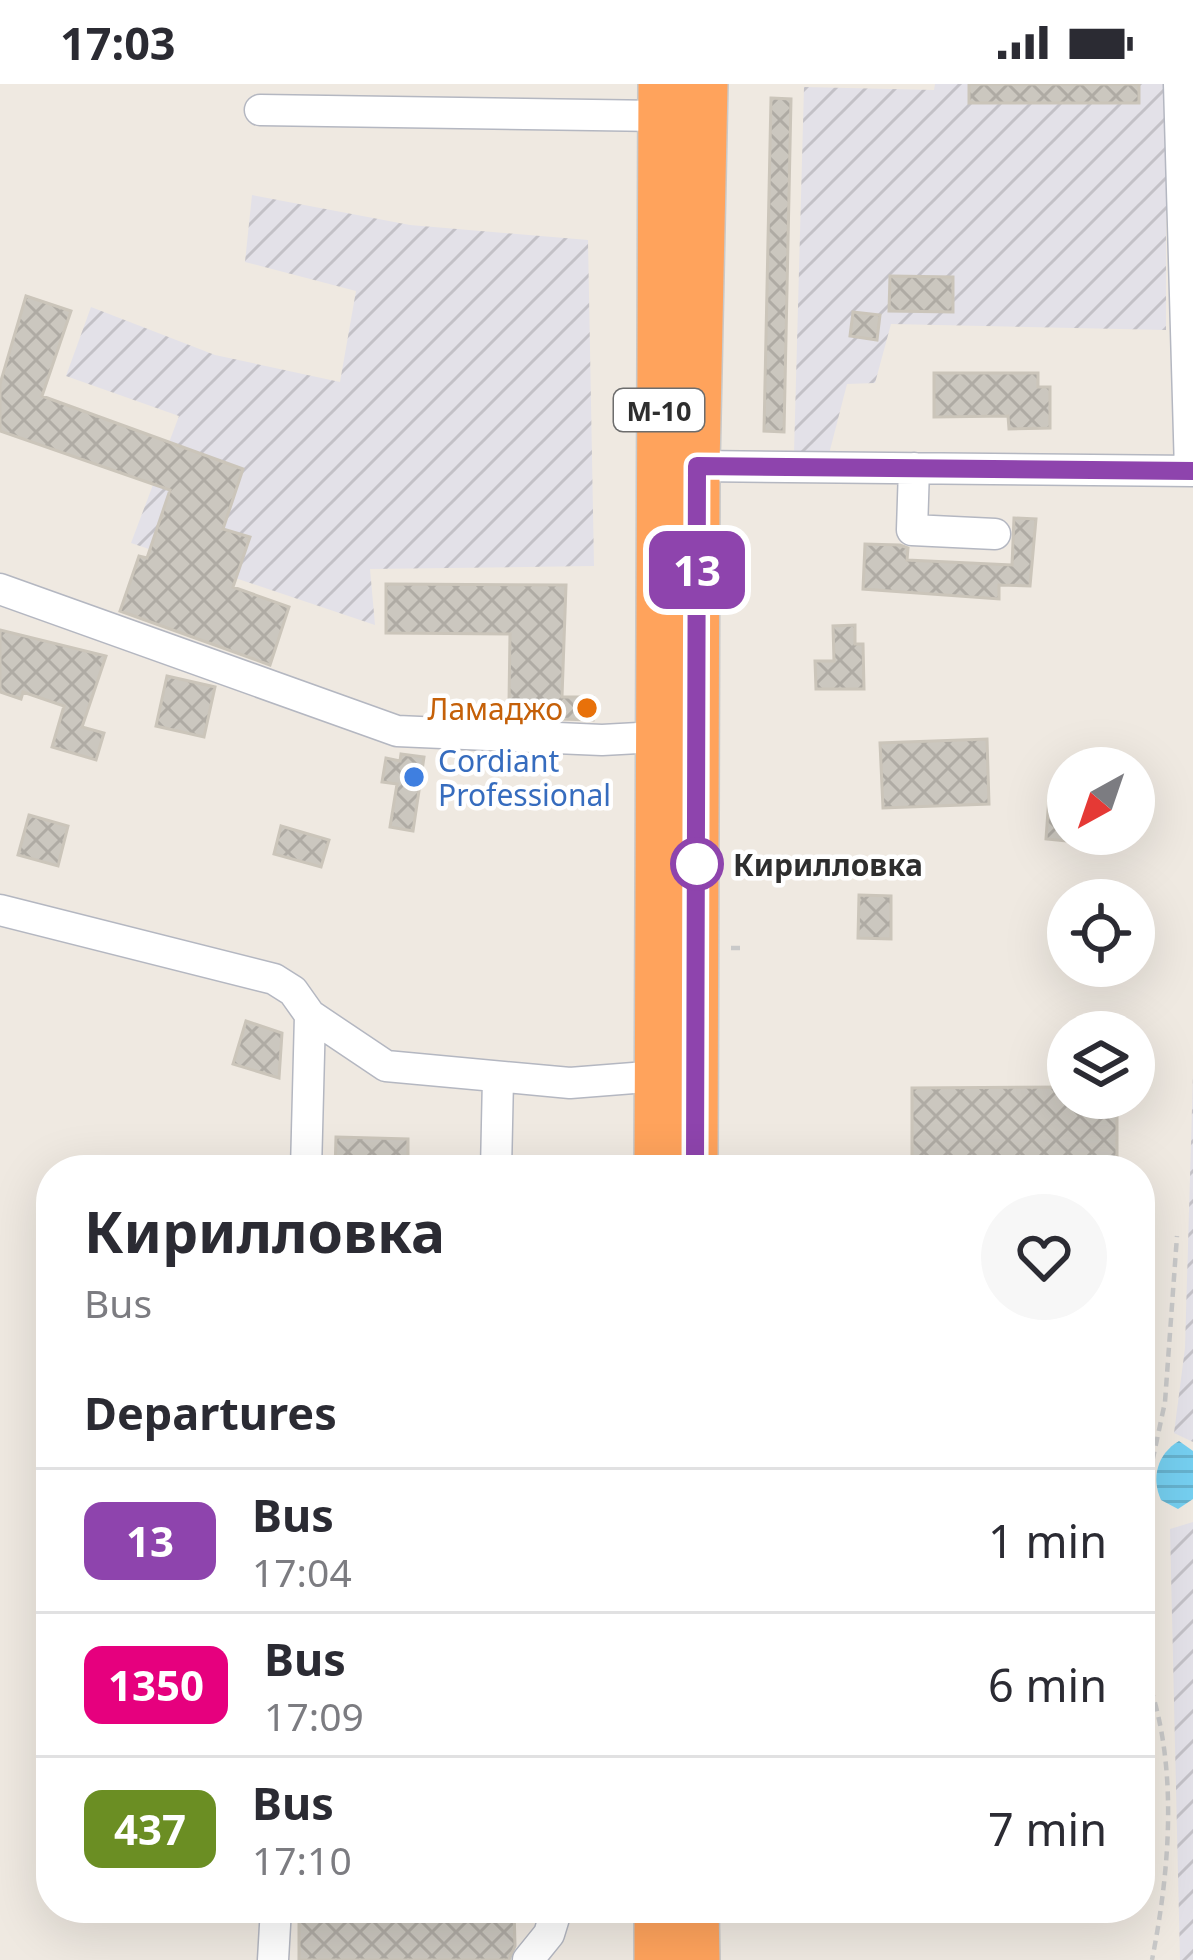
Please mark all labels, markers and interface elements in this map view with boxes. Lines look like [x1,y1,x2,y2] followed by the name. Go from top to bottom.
[60,12,176,73] text: 17:03
[614,389,704,431] road number: М-10
[643,531,751,609] line badge: 13
[673,541,721,598] text: 13
[427,688,563,729] place label: Ламаджо
[574,695,600,721] marker: Ламаджо
[438,740,611,815] place label: Cordiant Professional
[1047,747,1155,855] north arrow
[1047,747,1155,1119] map controls
[401,764,427,790] marker: Cordiant Professional
[672,839,722,889] marker: Кирилловка
[733,844,923,885] place label: Кирилловка
[1047,879,1155,987] button: locate
[1047,1011,1155,1119] button: layers
[84,1192,445,1270] text: Кирилловка
[981,1194,1107,1320] button: heart
[84,1276,152,1329] text: Bus
[84,1382,337,1443] text: Departures
[252,1484,334,1545] text: Bus
[988,1510,1107,1571] text: 1 min
[126,1512,174,1569] text: 13
[252,1545,352,1598] text: 17:04
[264,1628,346,1689] text: Bus
[988,1654,1107,1715] text: 6 min
[108,1656,204,1713] text: 1350
[264,1689,364,1742] text: 17:09
[252,1772,334,1833] text: Bus
[988,1798,1107,1859] text: 7 min
[114,1800,186,1857] text: 437
[252,1833,352,1886] text: 17:10

